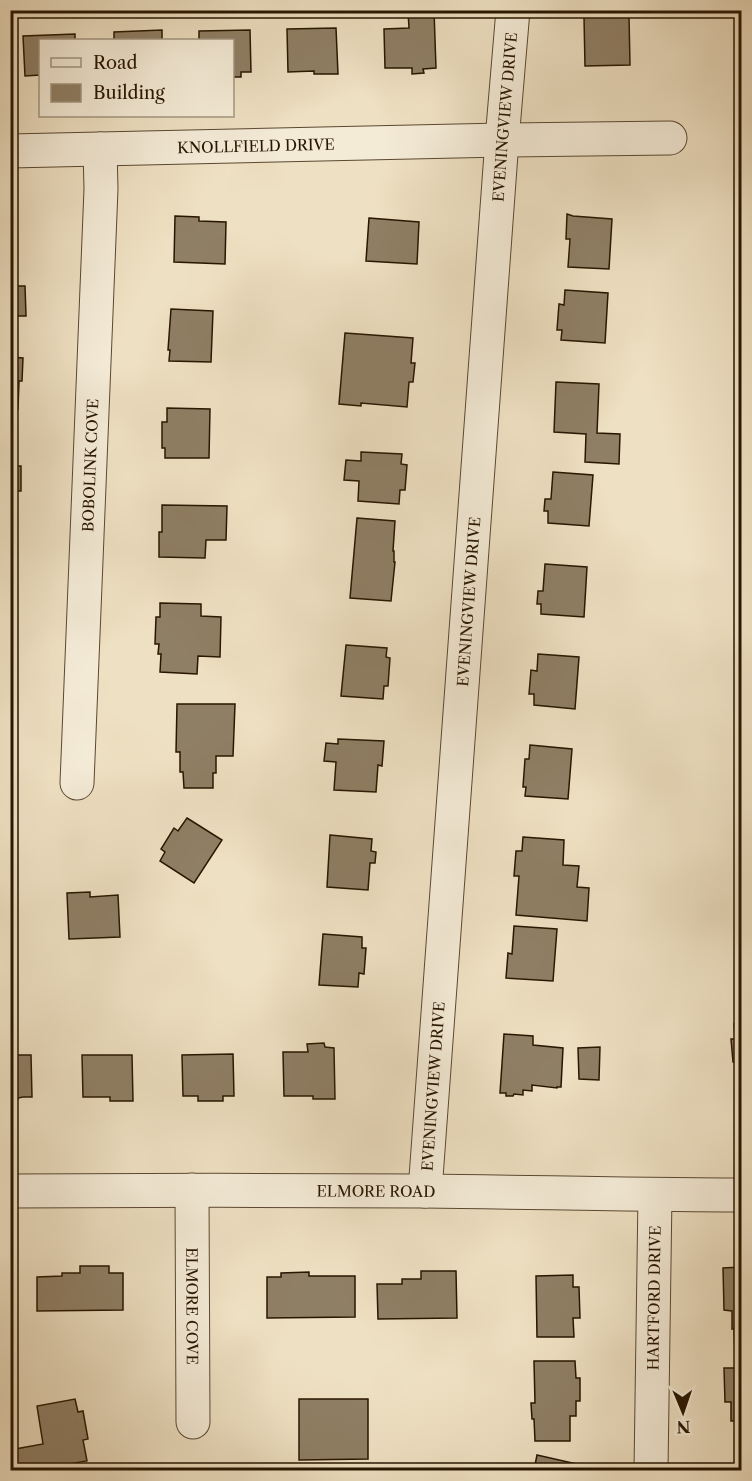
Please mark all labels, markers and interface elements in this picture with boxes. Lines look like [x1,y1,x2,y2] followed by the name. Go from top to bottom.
[488,31,521,202] street label: EVENINGVIEW DRIVE
[39,39,234,117] legend
[93,52,138,74] text: Road
[93,82,165,104] text: Building
[177,134,335,157] street label: KNOLLFIELD DRIVE
[78,398,102,532] street label: BOBOLINK COVE
[452,516,484,687] street label: EVENINGVIEW DRIVE
[417,1001,448,1172] street label: EVENINGVIEW DRIVE
[317,1181,436,1201] street label: ELMORE ROAD
[643,1225,664,1371] street label: HARTFORD DRIVE
[183,1247,202,1365] street label: ELMORE COVE
[653,1382,713,1442] north arrow
[676,1417,691,1437] text: N

